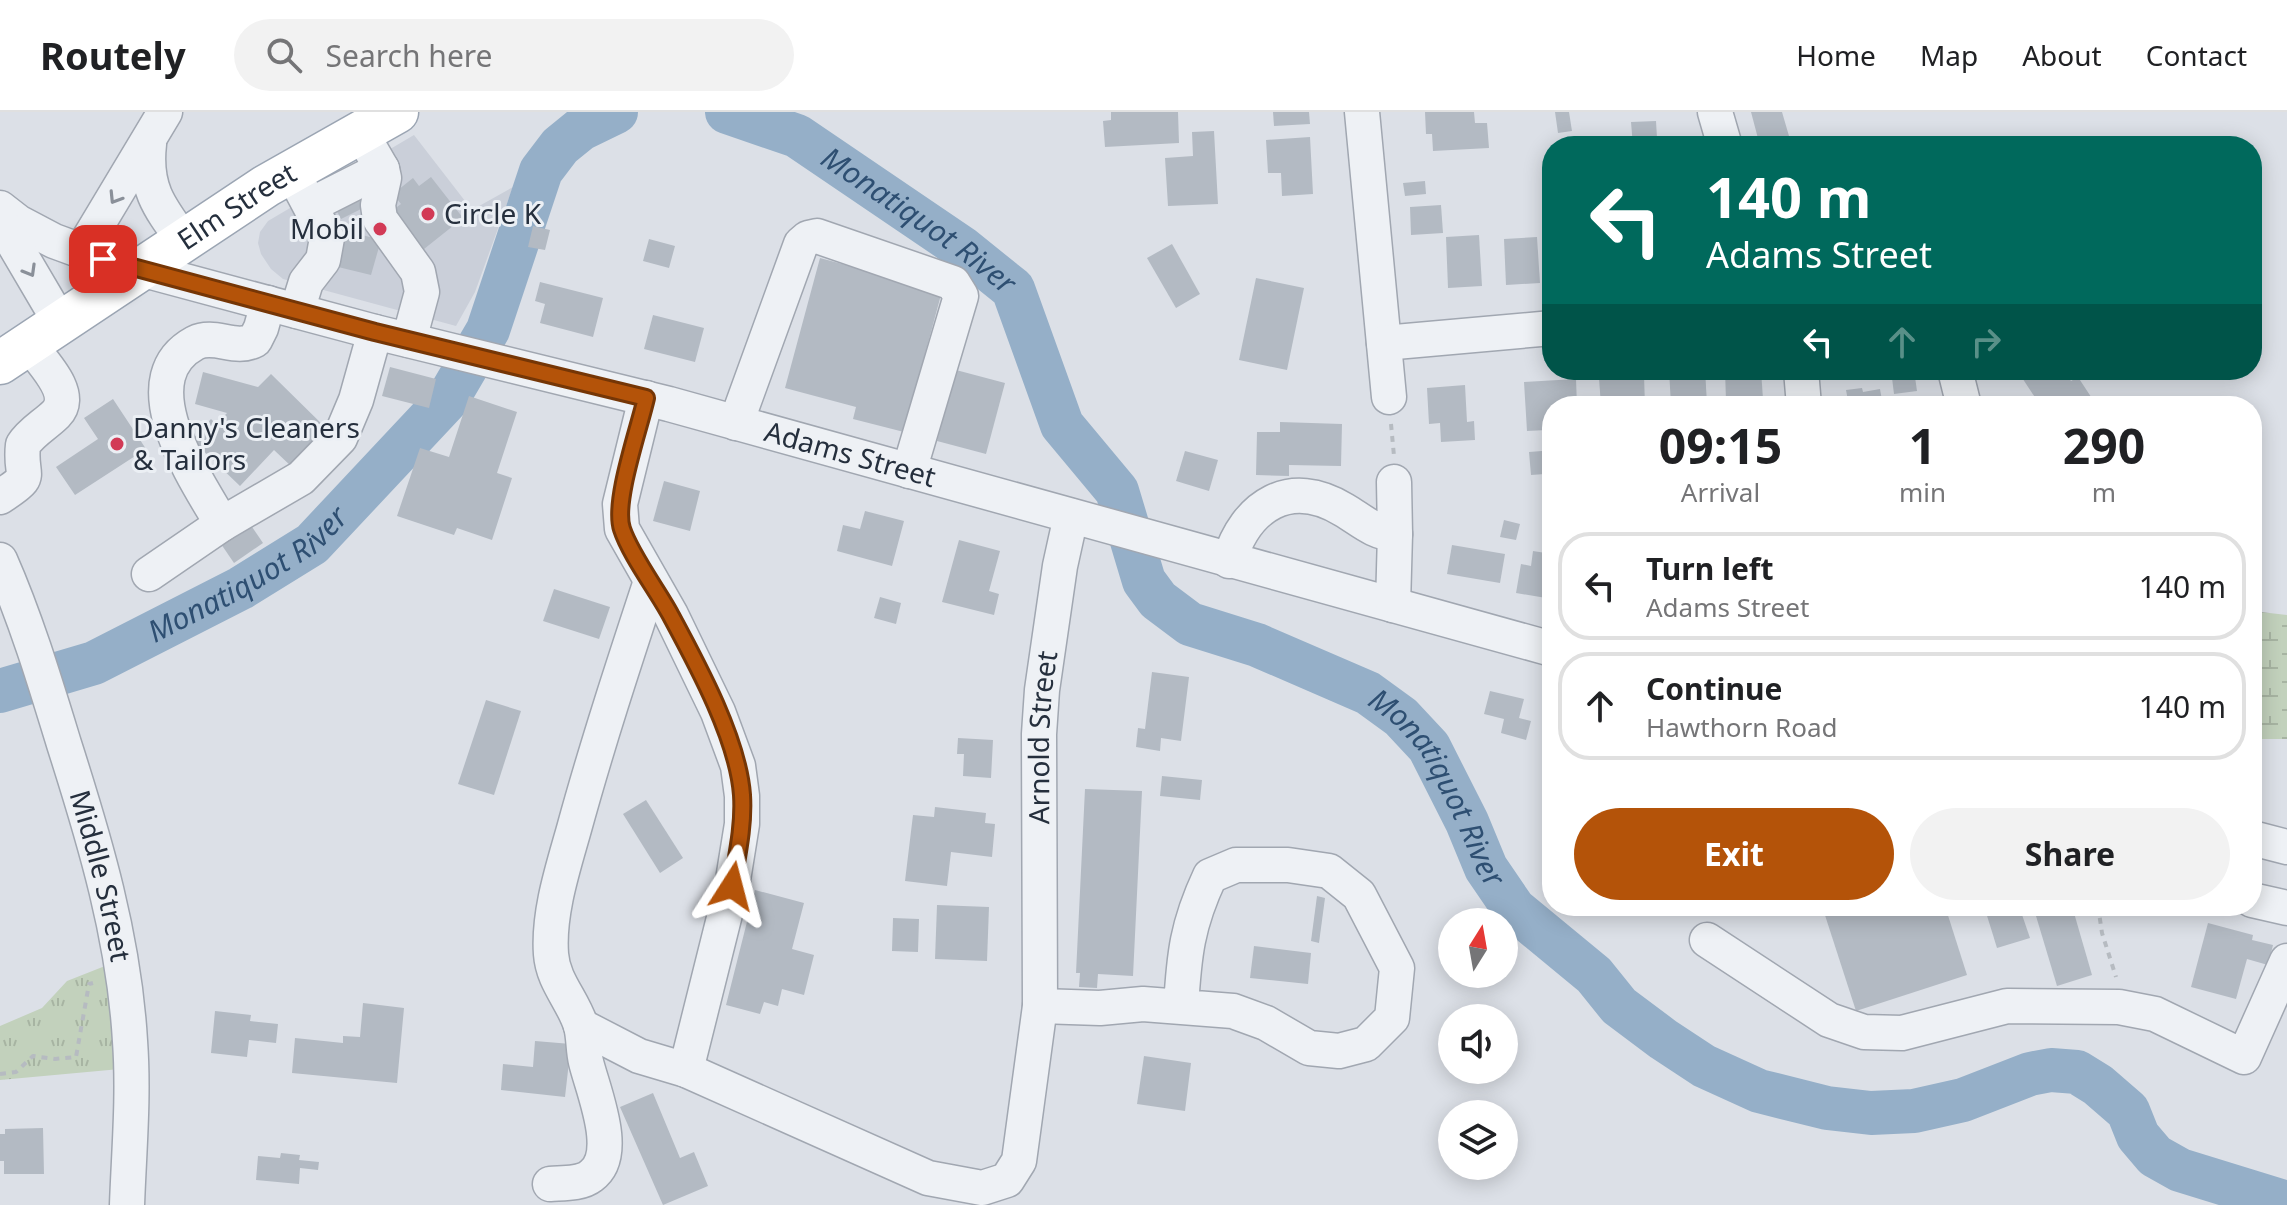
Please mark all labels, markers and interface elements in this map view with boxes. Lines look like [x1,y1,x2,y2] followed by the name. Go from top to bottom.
[234,19,794,91] search box
[40,29,186,81] text: Routely
[262,33,306,77] icon: search
[326,35,493,76] text: Search here
[1796,36,1876,74] text: Home
[1920,36,1978,74] text: Map
[2022,36,2102,74] text: About
[2146,36,2247,74] text: Contact
[814,136,1026,303] water label: Monatiquot River
[169,153,302,258] street label: Elm Street
[1706,158,1871,234] text: 140 m
[1574,168,1678,272] icon: left
[109,189,125,204] one-way arrow
[444,194,542,232] place label: Circle K
[419,205,437,223] marker: Circle K
[290,209,364,247] place label: Mobil
[371,220,389,238] marker: Mobil
[69,225,137,293] pin
[1706,230,1932,279] text: Adams Street
[81,237,125,281] icon: arrive
[20,262,36,277] one-way arrow
[1796,320,1840,364] icon: left
[1880,320,1924,364] icon: ahead
[1964,320,2008,364] icon: right
[133,408,360,478] place label: Danny's Cleaners & Tailors
[761,411,940,495] street label: Adams Street
[1659,413,1782,478] text: 09:15
[1909,413,1936,478] text: 1
[2063,413,2145,478] text: 290
[108,435,126,453] marker: Danny's Cleaners & Tailors
[1681,474,1760,510] text: Arrival
[1899,474,1946,510] text: min
[2092,474,2116,510] text: m
[140,496,357,651] water label: Monatiquot River
[1646,548,1774,589] text: Turn left
[1578,564,1622,608] icon: left
[2139,566,2226,607] text: 140 m
[1646,589,1809,625] text: Adams Street
[1019,648,1065,824] street label: Arnold Street
[1646,668,1782,709] text: Continue
[1361,678,1516,895] water label: Monatiquot River
[1578,684,1622,728] icon: ahead
[2139,686,2226,727] text: 140 m
[1646,709,1838,745] text: Hawthorn Road
[62,785,141,964] street label: Middle Street
[1574,808,1894,900] button: Exit
[1910,808,2230,900] button: Share
[690,844,774,928] position arrow
[1438,908,1518,988] north arrow
[1438,908,1518,1180] map controls
[1438,1004,1518,1084] button: sound
[1438,1100,1518,1180] button: layers

